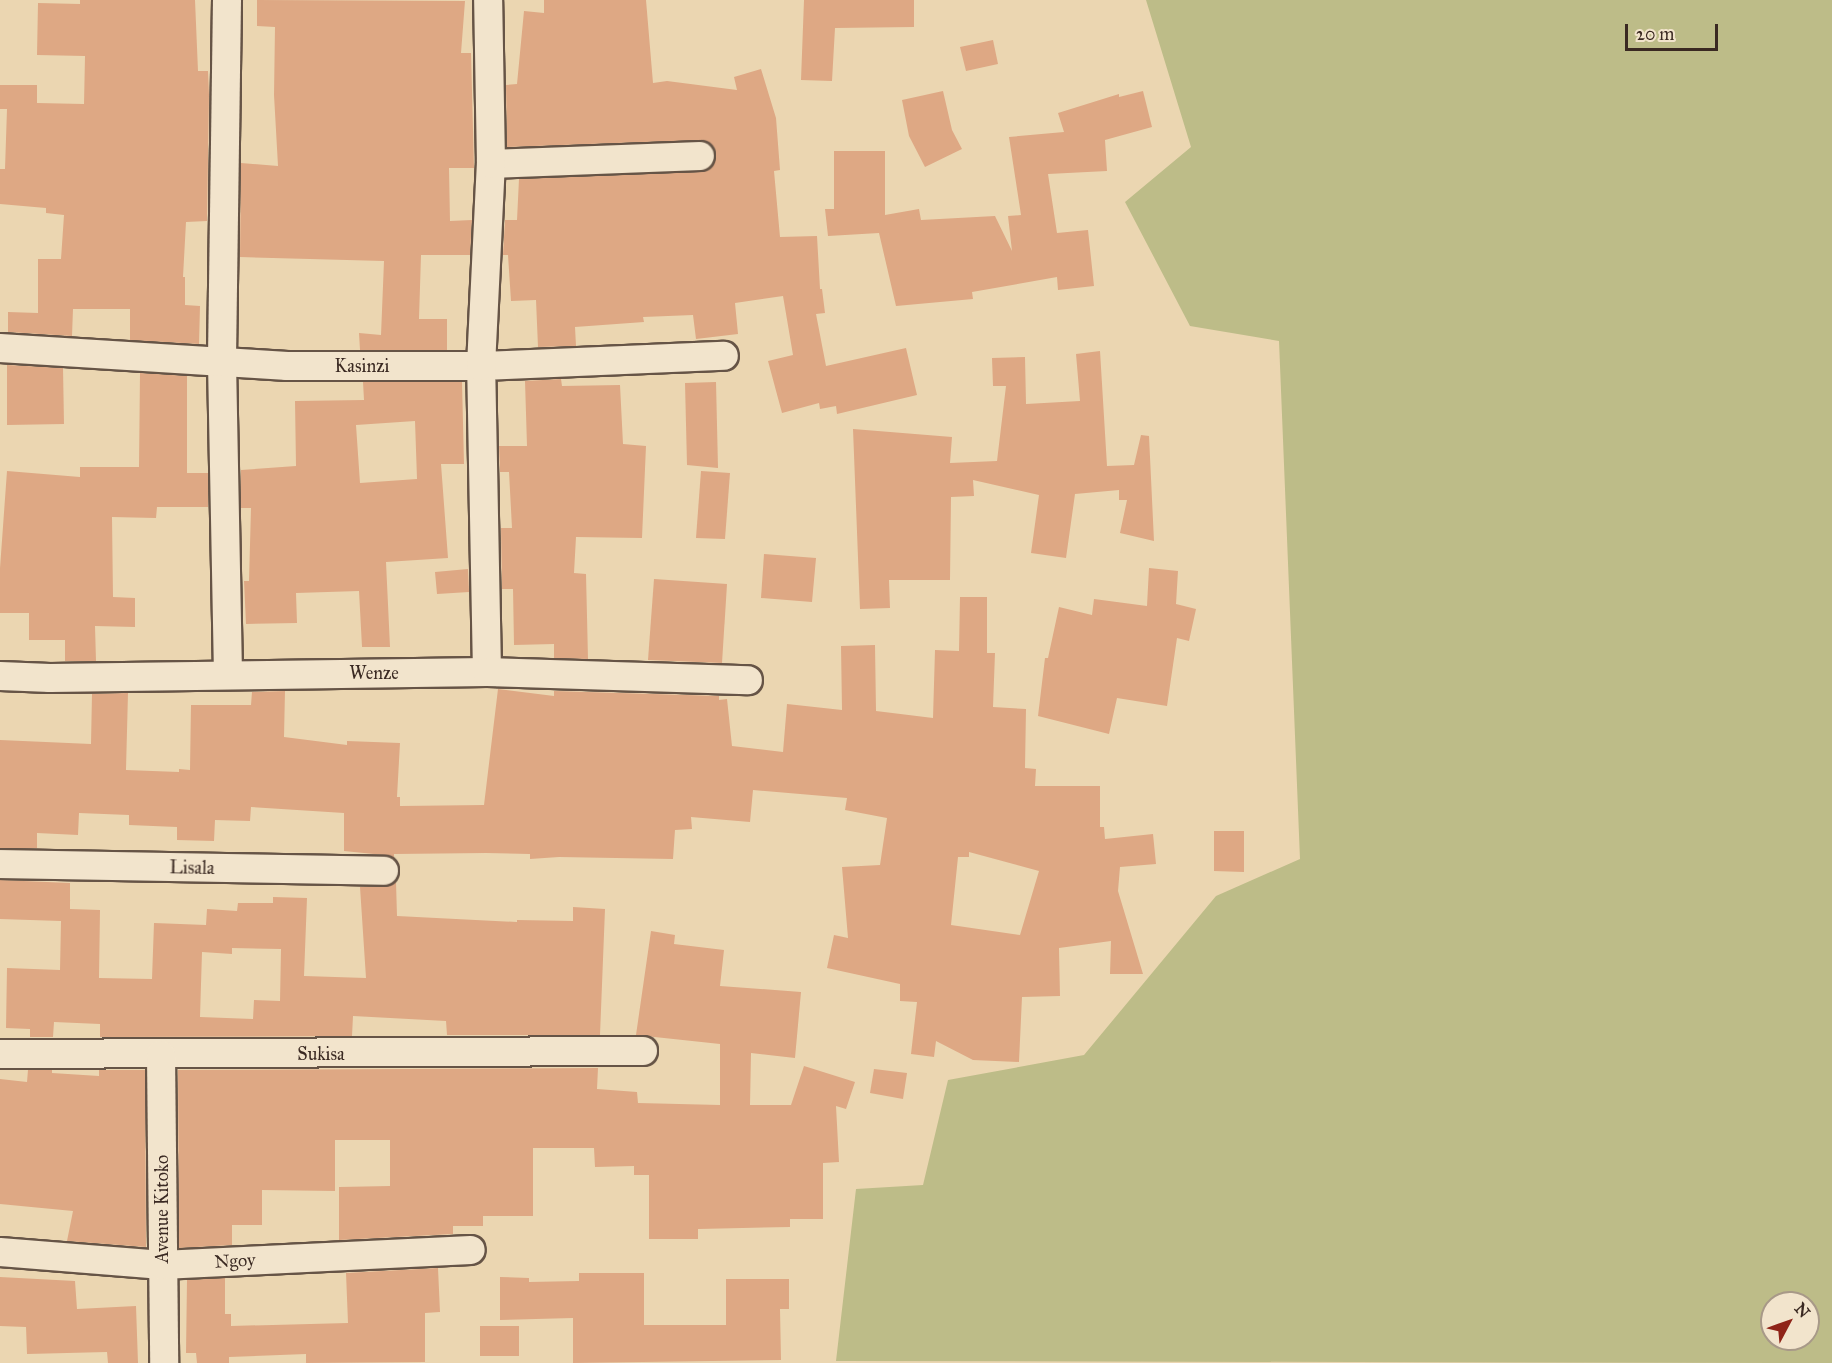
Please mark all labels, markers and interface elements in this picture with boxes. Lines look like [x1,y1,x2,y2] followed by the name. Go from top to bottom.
[1628,12,1721,50] scale bar
[1636,23,1674,45] text: 20 m
[335,355,389,377] street label: Kasinzi
[349,662,399,684] street label: Wenze
[169,857,215,879] street label: Lisala
[297,1043,345,1065] street label: Sukisa
[151,1155,173,1263] street label: Avenue Kitoko
[214,1249,256,1273] street label: Ngoy
[1760,1291,1820,1351] north arrow
[1791,1299,1814,1322] text: N

